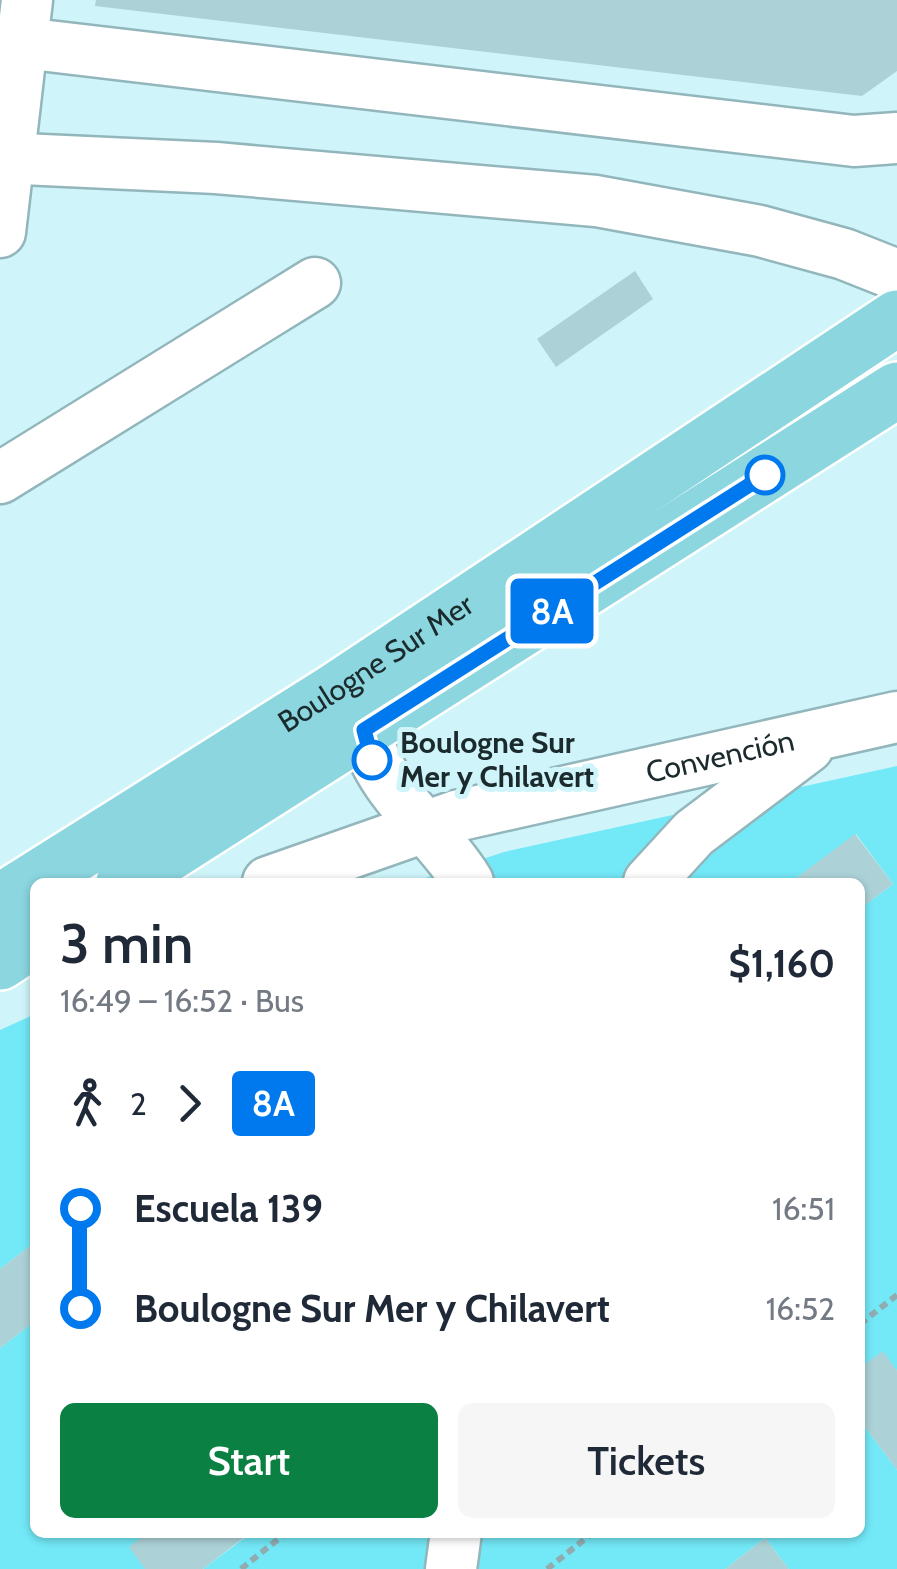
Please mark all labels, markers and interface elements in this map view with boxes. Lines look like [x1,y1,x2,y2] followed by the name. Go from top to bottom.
[746,456,784,494] unlabelled marker
[507,578,597,644] line badge: 8A
[271,586,480,740] street label: Boulogne Sur Mer
[530,590,574,633] text: 8A
[642,722,798,791] street label: Convención
[400,724,594,795] place label: Boulogne Sur Mer y Chilavert
[353,741,391,779] marker: Boulogne Sur Mer y Chilavert
[60,910,193,977] text: 3 min
[729,940,835,987] text: $1,160
[60,981,304,1020] text: 16:49 – 16:52 · Bus
[60,1076,115,1131] icon: walk
[162,1076,217,1131] icon: forward
[252,1082,295,1125] text: 8A
[130,1084,147,1123] text: 2
[134,1185,323,1232] text: Escuela 139
[772,1189,835,1228] text: 16:51
[134,1285,610,1332] text: Boulogne Sur Mer y Chilavert
[766,1289,835,1328] text: 16:52
[60,1403,438,1518] button: Start
[458,1403,835,1518] button: Tickets

